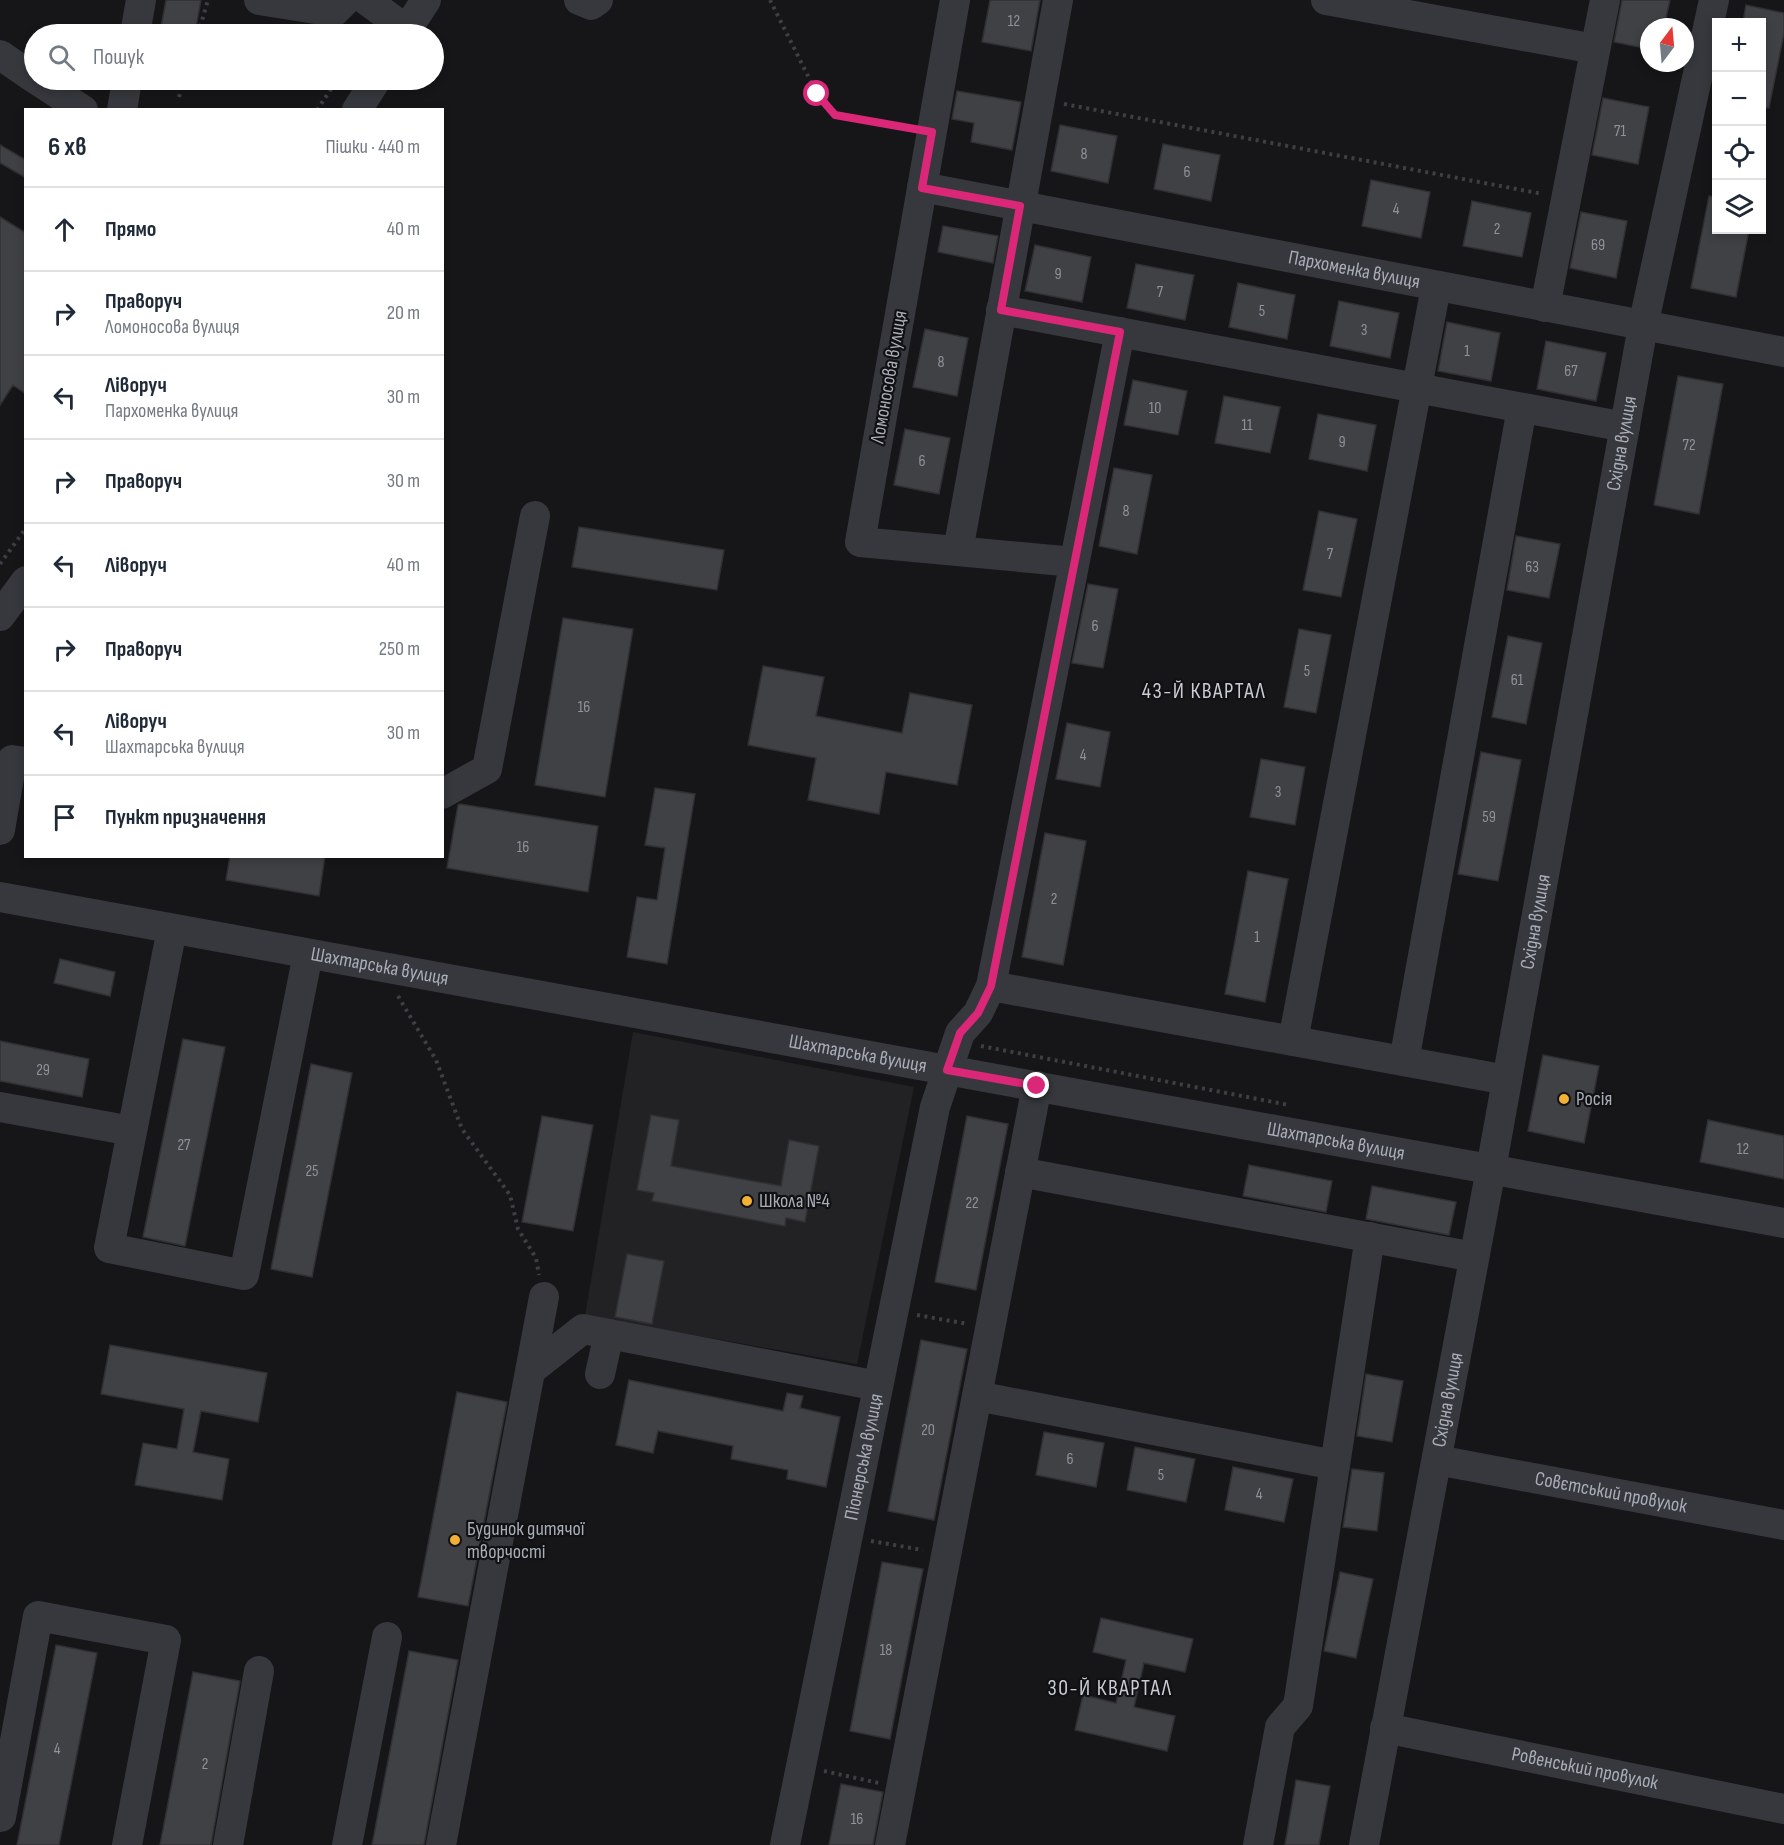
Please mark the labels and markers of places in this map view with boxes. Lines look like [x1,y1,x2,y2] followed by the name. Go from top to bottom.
[1576,1087,1612,1111] place label: Росія
[1557,1092,1571,1106] marker: Росія
[759,1189,830,1213] place label: Школа №4
[740,1194,754,1208] marker: Школа №4
[467,1517,586,1564] place label: Будинок дитячої творчості
[448,1533,462,1547] marker: Будинок дитячої творчості

